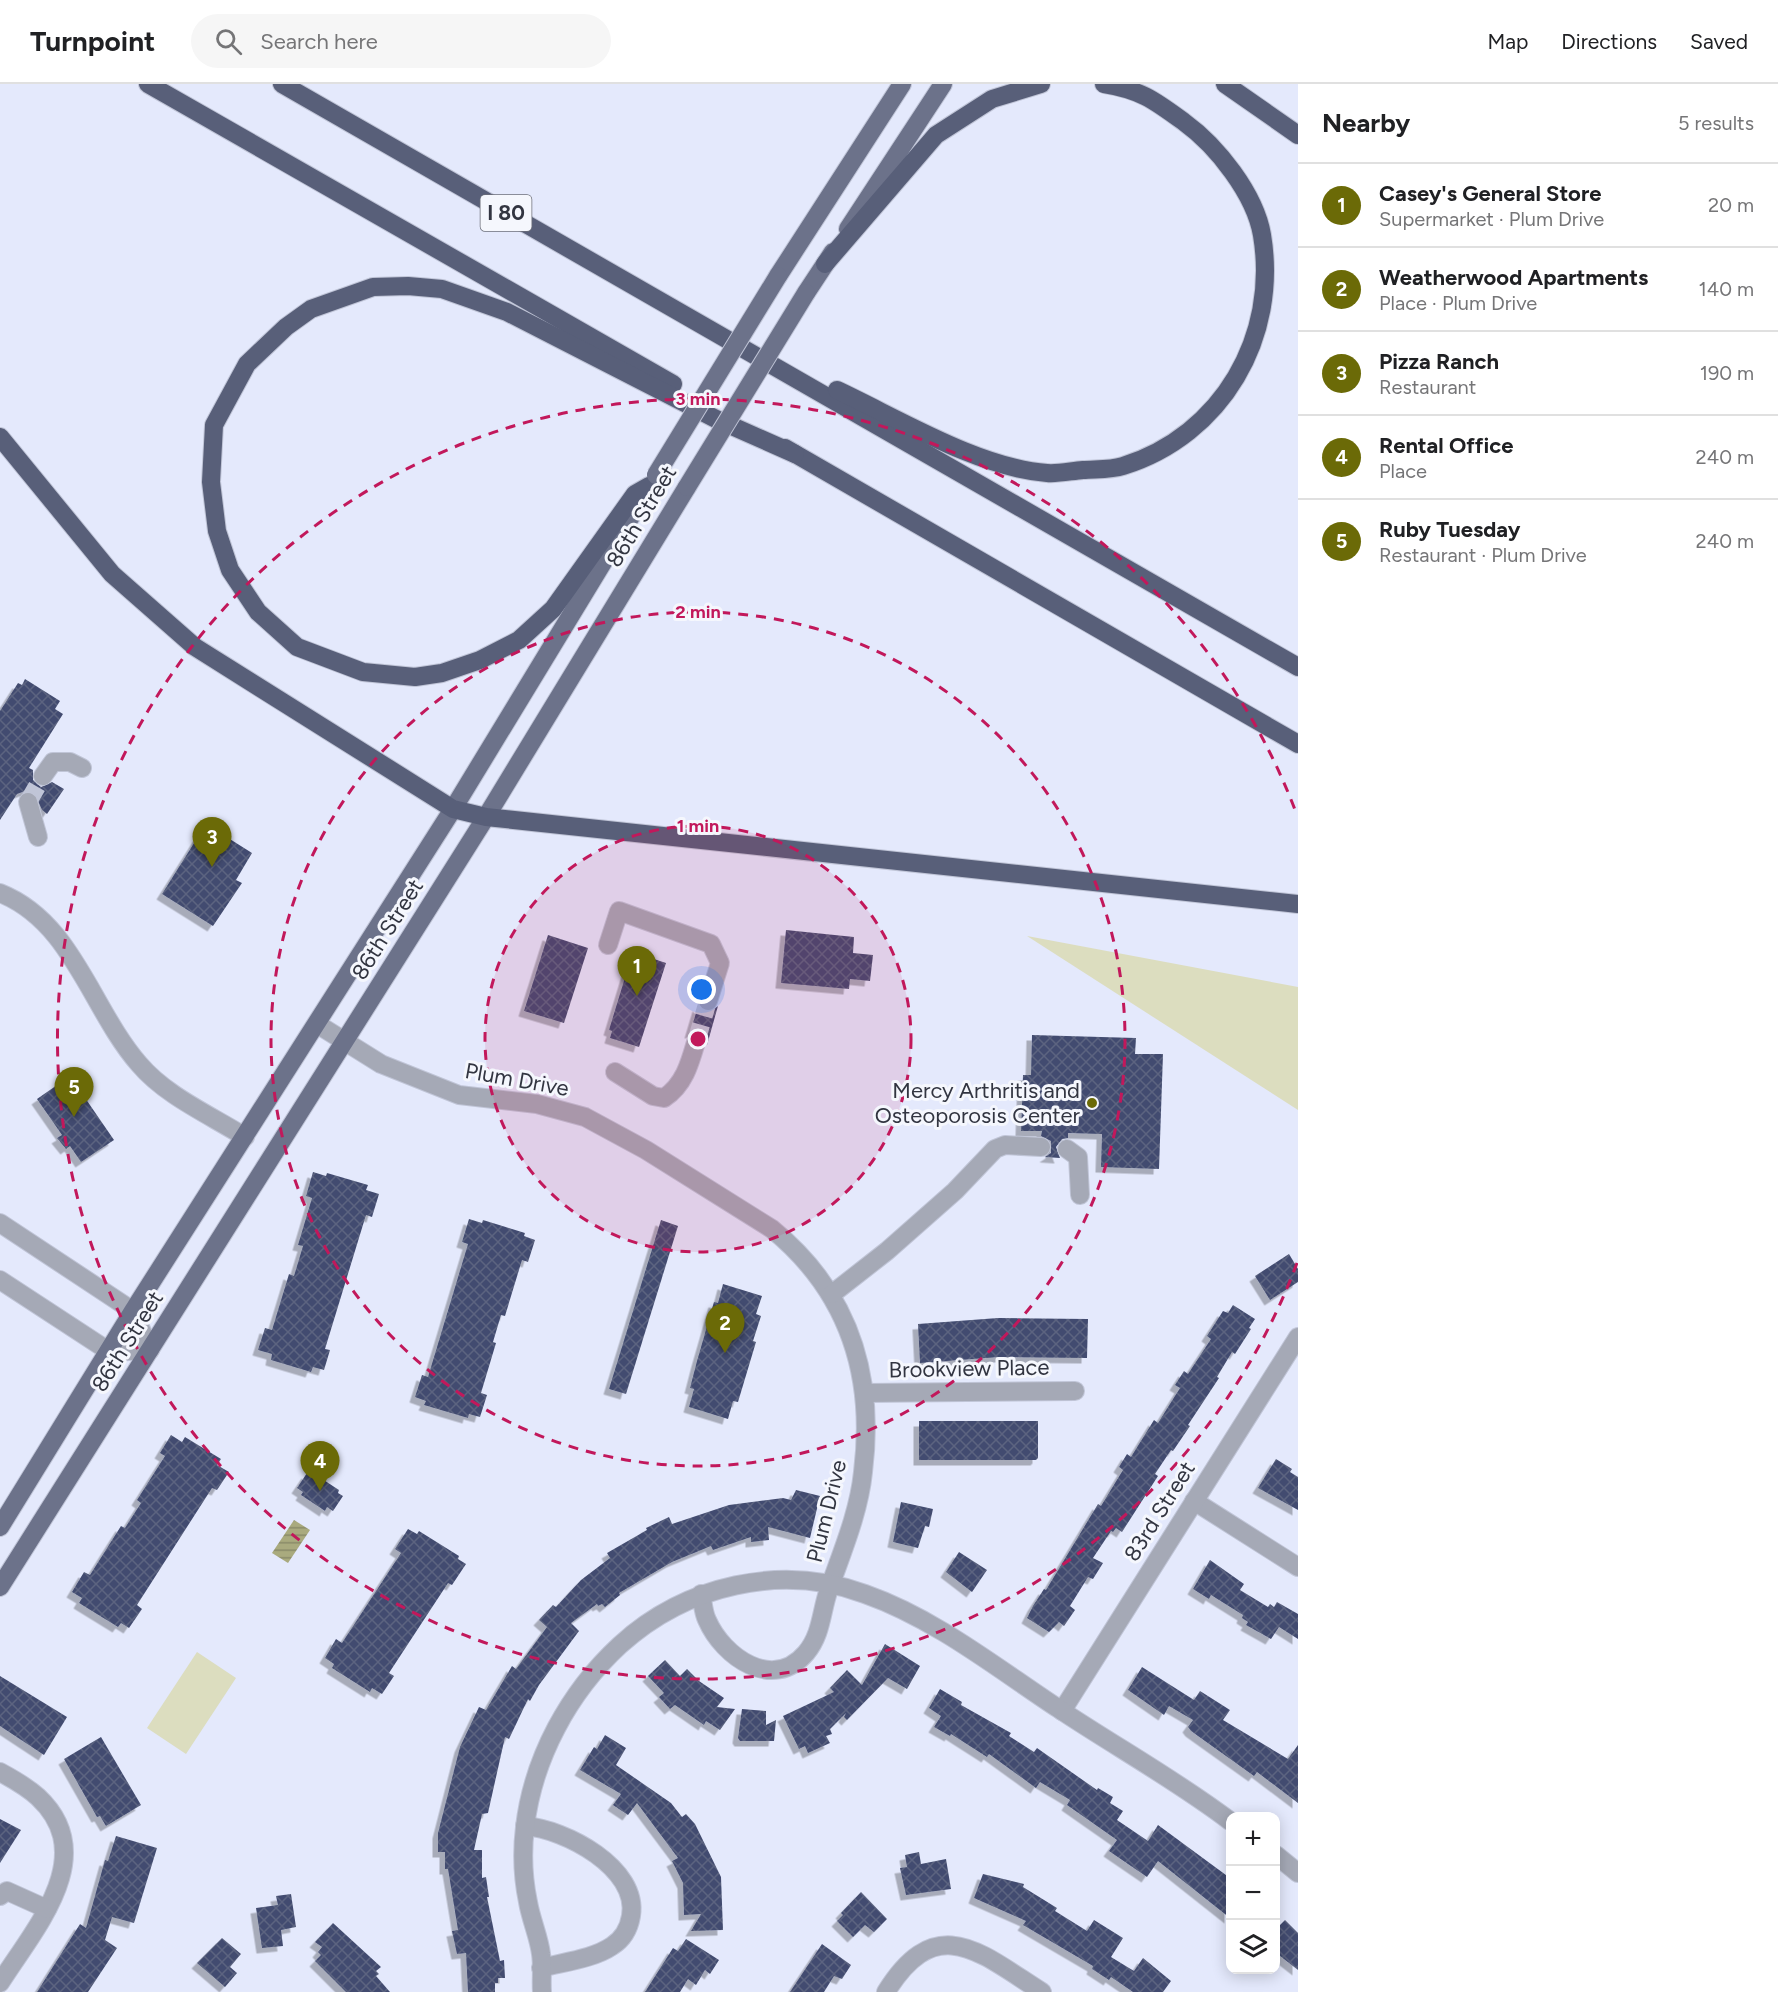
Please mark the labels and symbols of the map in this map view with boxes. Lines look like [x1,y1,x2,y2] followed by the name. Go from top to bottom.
[480,195,532,231] road number: I 80
[676,388,720,410] text: 3 min
[601,461,682,572] street label: 86th Street
[675,601,721,623] text: 2 min
[677,815,719,837] text: 1 min
[192,818,232,867] pin: 3
[346,874,429,985] street label: 86th Street
[618,946,656,996] pin: 1
[687,975,716,1004] your location
[688,1029,708,1049] centre of rings
[463,1057,571,1102] street label: Plum Drive
[54,1068,94,1117] pin: 5
[875,1077,1081,1129] place label: Mercy Arthritis and Osteoporosis Center
[1085,1096,1099,1110] marker: Mercy Arthritis and Osteoporosis Center
[86,1286,169,1397] street label: 86th Street
[706,1304,744,1353] pin: 2
[888,1354,1050,1383] street label: Brookview Place
[300,1442,340,1491] pin: 4
[1118,1456,1201,1566] street label: 83rd Street
[801,1457,852,1565] street label: Plum Drive

